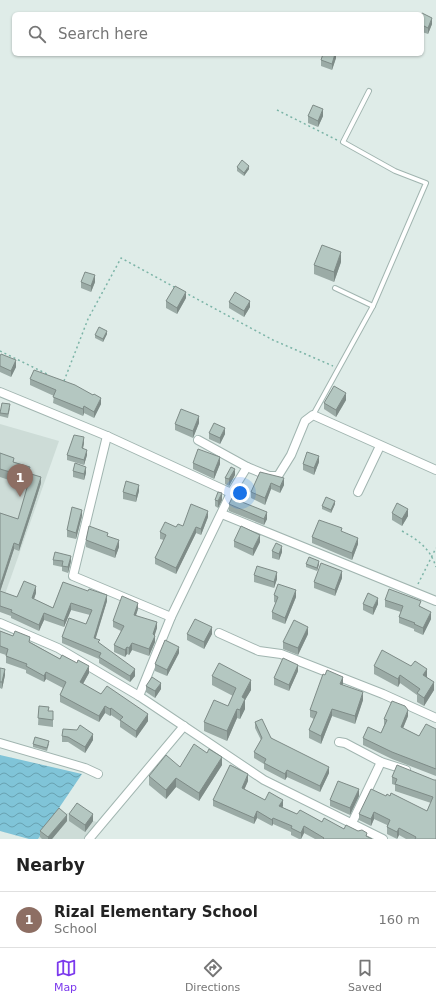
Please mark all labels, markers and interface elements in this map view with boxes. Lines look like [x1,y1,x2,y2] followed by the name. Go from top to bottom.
[12,12,424,56] search box
[26,23,48,45] icon: search
[58,25,148,43] text: Search here
[7,464,33,497] pin: 1
[230,483,250,503] your location
[16,855,85,875] text: Nearby
[54,903,258,921] text: Rizal Elementary School
[24,912,34,927] text: 1
[378,912,420,927] text: 160 m
[54,921,97,936] text: School
[54,957,77,994] tab: Map
[185,957,240,994] tab: Directions
[348,957,382,994] tab: Saved

